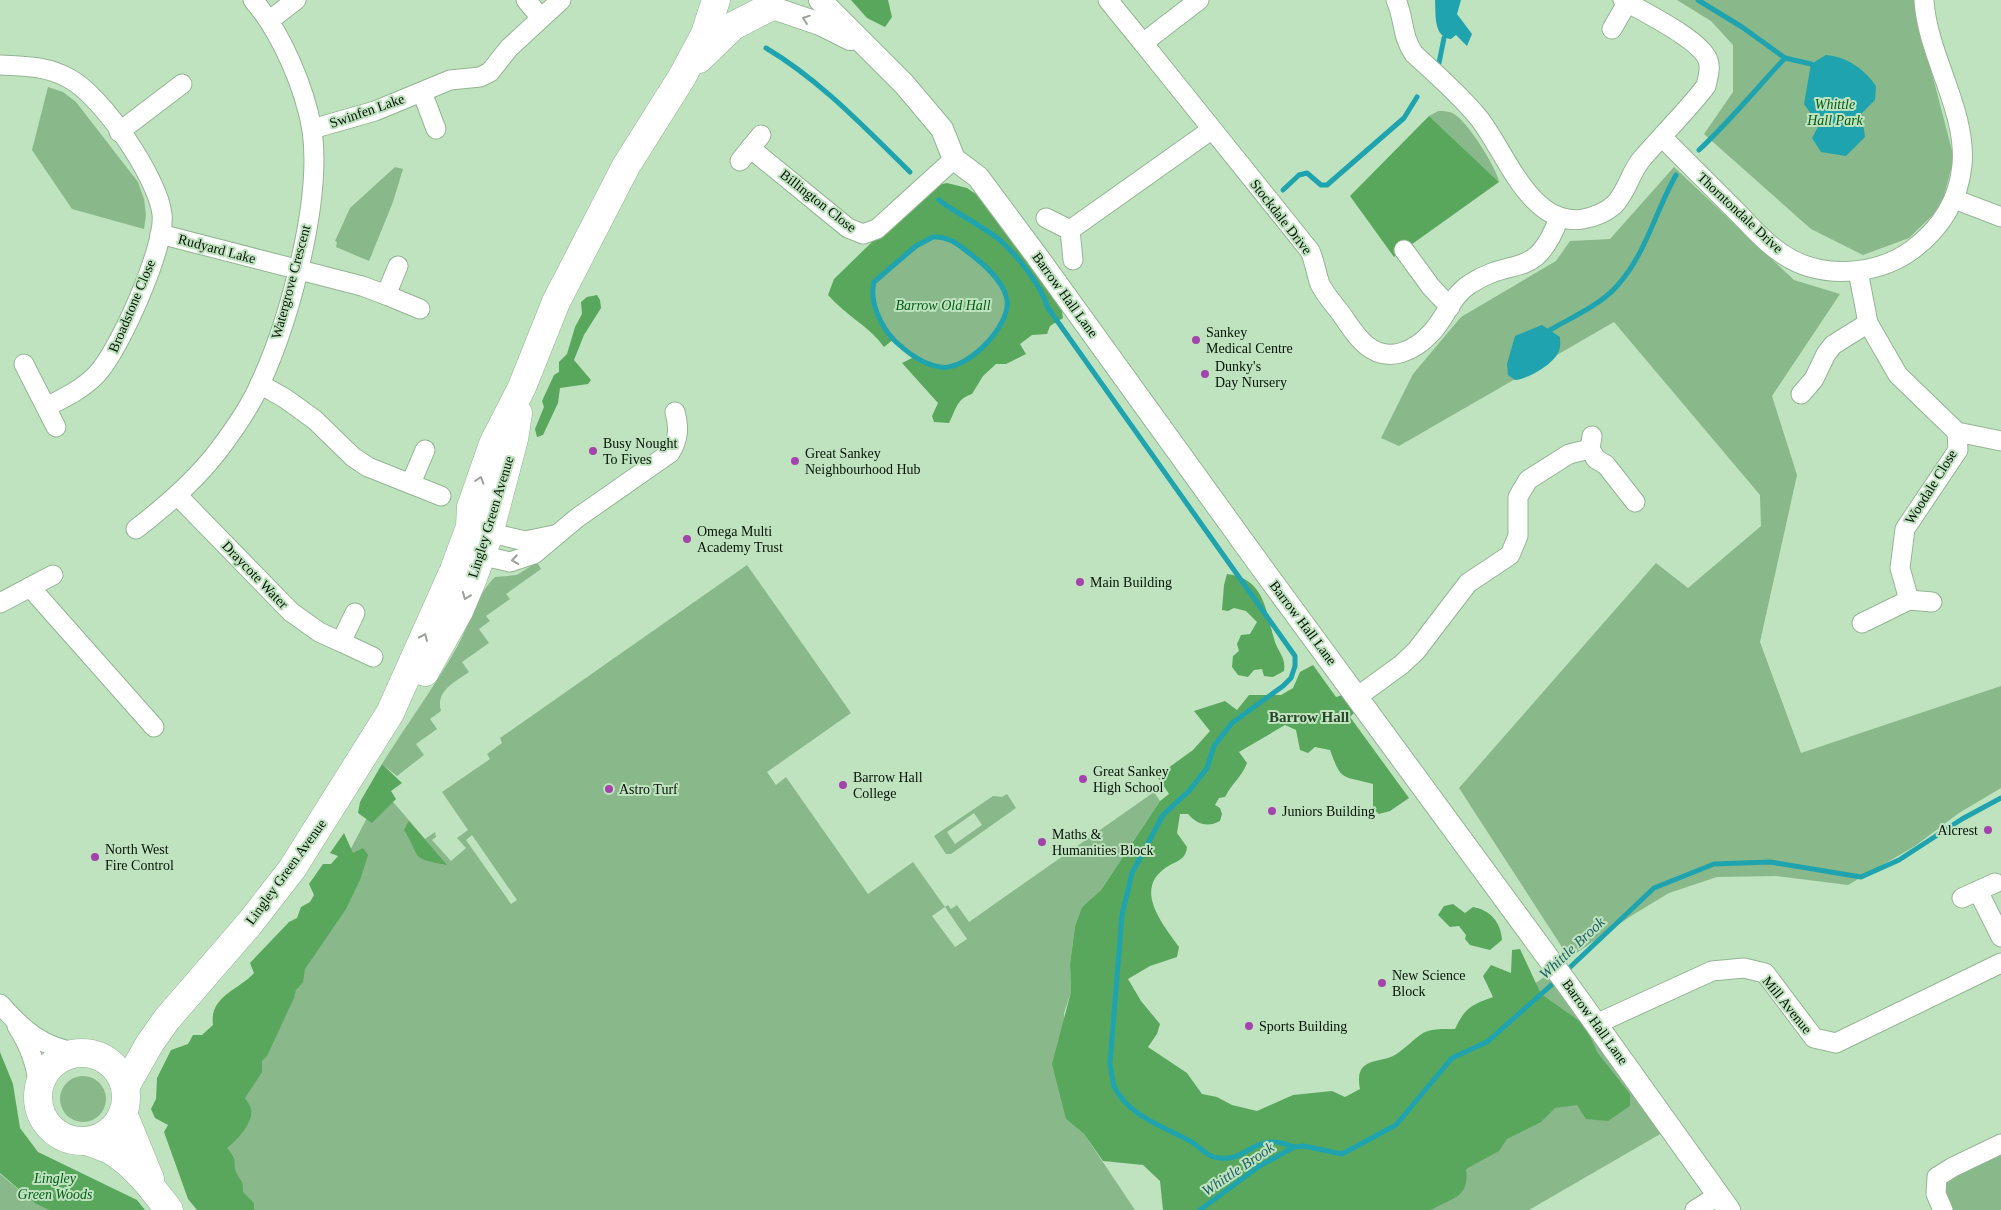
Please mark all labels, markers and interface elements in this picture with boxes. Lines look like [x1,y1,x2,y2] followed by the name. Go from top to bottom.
[803,15,811,25] one-way arrow
[328,91,406,131] street label: Swinfen Lake
[1806,97,1864,128] park label: Whittle Hall Park
[777,167,859,235] street label: Billington Close
[1694,170,1786,256] street label: Thorntondale Drive
[1247,177,1315,257] street label: Stockdale Drive
[269,223,313,341] street label: Watergrove Crescent
[177,231,257,267] street label: Rudyard Lake
[1029,250,1101,340] street label: Barrow Hall Lane
[106,257,158,355] street label: Broadstone Close
[895,298,991,313] park label: Barrow Old Hall
[1206,325,1293,356] place label: Sankey Medical Centre
[1190,334,1202,346] marker: Sankey Medical Centre
[1215,359,1287,390] place label: Dunky's Day Nursery
[1199,368,1211,380] marker: Dunky's Day Nursery
[603,436,677,467] place label: Busy Nought To Fives
[587,445,599,457] marker: Busy Nought To Fives
[805,446,921,477] place label: Great Sankey Neighbourhood Hub
[1902,447,1960,527] street label: Woodale Close
[465,454,517,580] street label: Lingley Green Avenue
[789,455,801,467] marker: Great Sankey Neighbourhood Hub
[475,476,485,484] one-way arrow
[697,524,783,555] place label: Omega Multi Academy Trust
[681,533,693,545] marker: Omega Multi Academy Trust
[219,538,291,612] street label: Draycote Water
[511,554,519,565] one-way arrow
[1090,575,1172,590] place label: Main Building
[1074,576,1086,588] marker: Main Building
[1267,578,1339,668] street label: Barrow Hall Lane
[461,591,472,600] one-way arrow
[418,633,429,642] one-way arrow
[1269,709,1349,725] district label: Barrow Hall
[1093,764,1169,795] place label: Great Sankey High School
[853,770,923,801] place label: Barrow Hall College
[1077,773,1089,785] marker: Great Sankey High School
[837,779,849,791] marker: Barrow Hall College
[619,782,678,797] place label: Astro Turf
[603,783,615,795] marker: Astro Turf
[1282,804,1375,819] place label: Juniors Building
[1266,805,1278,817] marker: Juniors Building
[243,816,329,928] street label: Lingley Green Avenue
[1938,823,1978,838] place label: Alcrest
[1982,824,1994,836] marker: Alcrest
[1052,827,1154,858] place label: Maths & Humanities Block
[1036,836,1048,848] marker: Maths & Humanities Block
[105,842,174,873] place label: North West Fire Control
[89,851,101,863] marker: North West Fire Control
[1536,914,1608,982] water label: Whittle Brook
[1392,968,1465,999] place label: New Science Block
[1759,973,1815,1037] street label: Mill Avenue
[1376,977,1388,989] marker: New Science Block
[1559,977,1631,1067] street label: Barrow Hall Lane
[1259,1019,1347,1034] place label: Sports Building
[1243,1020,1255,1032] marker: Sports Building
[1199,1139,1277,1199] water label: Whittle Brook
[18,1171,93,1202] park label: Lingley Green Woods

